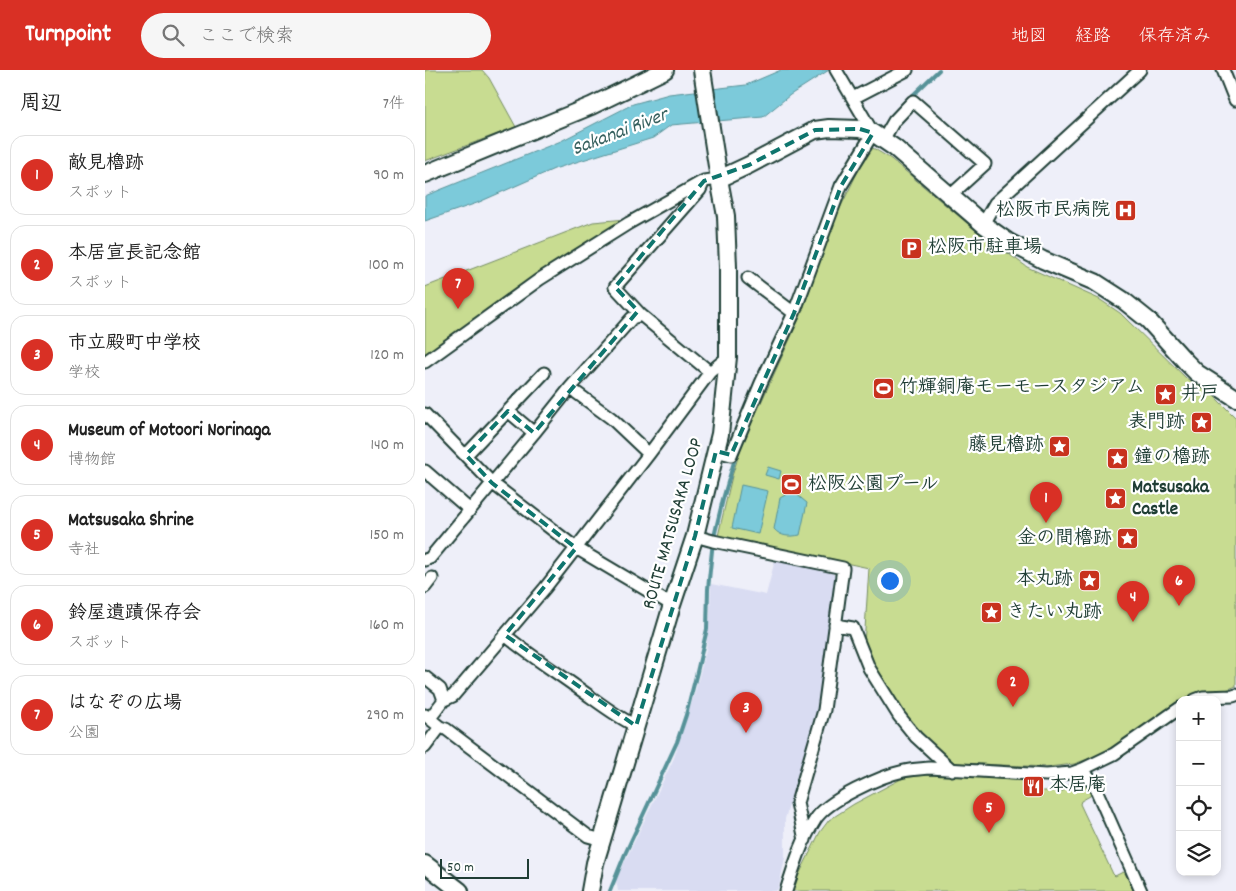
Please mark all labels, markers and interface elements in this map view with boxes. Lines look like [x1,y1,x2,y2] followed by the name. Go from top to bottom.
[141,13,491,58] search box
[25,18,111,52] text: Turnpoint
[159,21,187,49] icon: search
[199,24,294,51] text: ここで検索
[1011,25,1047,50] text: 地図
[1075,25,1111,50] text: 経路
[1139,25,1211,50] text: 保存済み
[20,90,62,120] text: 周辺
[383,93,405,116] text: 7件
[568,101,674,164] water label: Sakanai River
[68,151,144,178] text: 敵見櫓跡
[35,164,39,187] text: 1
[373,164,404,187] text: 90 m
[68,182,132,205] text: スポット
[996,198,1110,225] place label: 松阪市民病院
[1114,199,1138,223] hospital icon: 松阪市民病院
[928,235,1042,262] place label: 松阪市駐車場
[900,236,924,260] parking icon: 松阪市駐車場
[68,241,201,268] text: 本居宣長記念館
[34,254,41,277] text: 2
[368,254,404,277] text: 100 m
[442,268,474,309] pin: 7
[68,272,132,295] text: スポット
[68,331,201,358] text: 市立殿町中学校
[33,344,41,367] text: 3
[370,344,404,367] text: 120 m
[68,362,100,385] text: 学校
[899,375,1145,402] place label: 竹輝銅庵モーモースタジアム
[871,376,895,400] sports icon: 竹輝銅庵モーモースタジアム
[1181,382,1219,409] place label: 井戸
[1153,383,1177,407] place icon: 井戸
[1128,410,1185,437] place label: 表門跡
[1189,411,1213,435] place icon: 表門跡
[68,418,270,445] text: Museum of Motoori Norinaga
[968,433,1044,460] place label: 藤見櫓跡
[34,434,40,457] text: 4
[370,434,404,457] text: 140 m
[1048,434,1072,458] place icon: 藤見櫓跡
[637,435,711,613] street label: ROUTE MATSUSAKA LOOP
[1134,445,1210,472] place label: 鐘の櫓跡
[1106,446,1130,470] place icon: 鐘の櫓跡
[68,449,116,472] text: 博物館
[808,472,939,499] place label: 松阪公園プール
[780,473,804,497] sports icon: 松阪公園プール
[1132,475,1210,524] place label: Matsusaka Castle
[1030,482,1062,523] pin: 1
[1104,487,1128,511] place icon: Matsusaka Castle
[68,508,194,535] text: Matsusaka Shrine
[33,524,41,547] text: 5
[370,524,404,547] text: 150 m
[1017,526,1112,553] place label: 金の間櫓跡
[1116,527,1140,551] place icon: 金の間櫓跡
[68,539,100,562] text: 寺社
[1163,565,1195,606] pin: 6
[1016,567,1073,594] place label: 本丸跡
[877,568,903,594] your location
[1077,568,1101,592] place icon: 本丸跡
[1117,581,1149,622] pin: 4
[1007,600,1102,627] place label: きたい丸跡
[68,601,201,628] text: 鈴屋遺蹟保存会
[979,601,1003,625] place icon: きたい丸跡
[33,614,41,637] text: 6
[369,614,404,637] text: 160 m
[68,632,132,655] text: スポット
[997,666,1029,707] pin: 2
[68,691,182,718] text: はなぞの広場
[730,692,762,733] pin: 3
[1176,696,1221,876] map controls
[1176,696,1221,741] button: +
[34,704,40,727] text: 7
[366,704,404,727] text: 290 m
[68,722,100,745] text: 公園
[1176,741,1221,786] button: −
[1049,773,1106,800] place label: 本居庵
[1021,774,1045,798] restaurant icon: 本居庵
[1176,786,1221,831] button: locate
[973,792,1005,833] pin: 5
[1176,831,1221,876] button: layers
[440,856,529,879] scale bar
[447,858,474,878] text: 50 m

